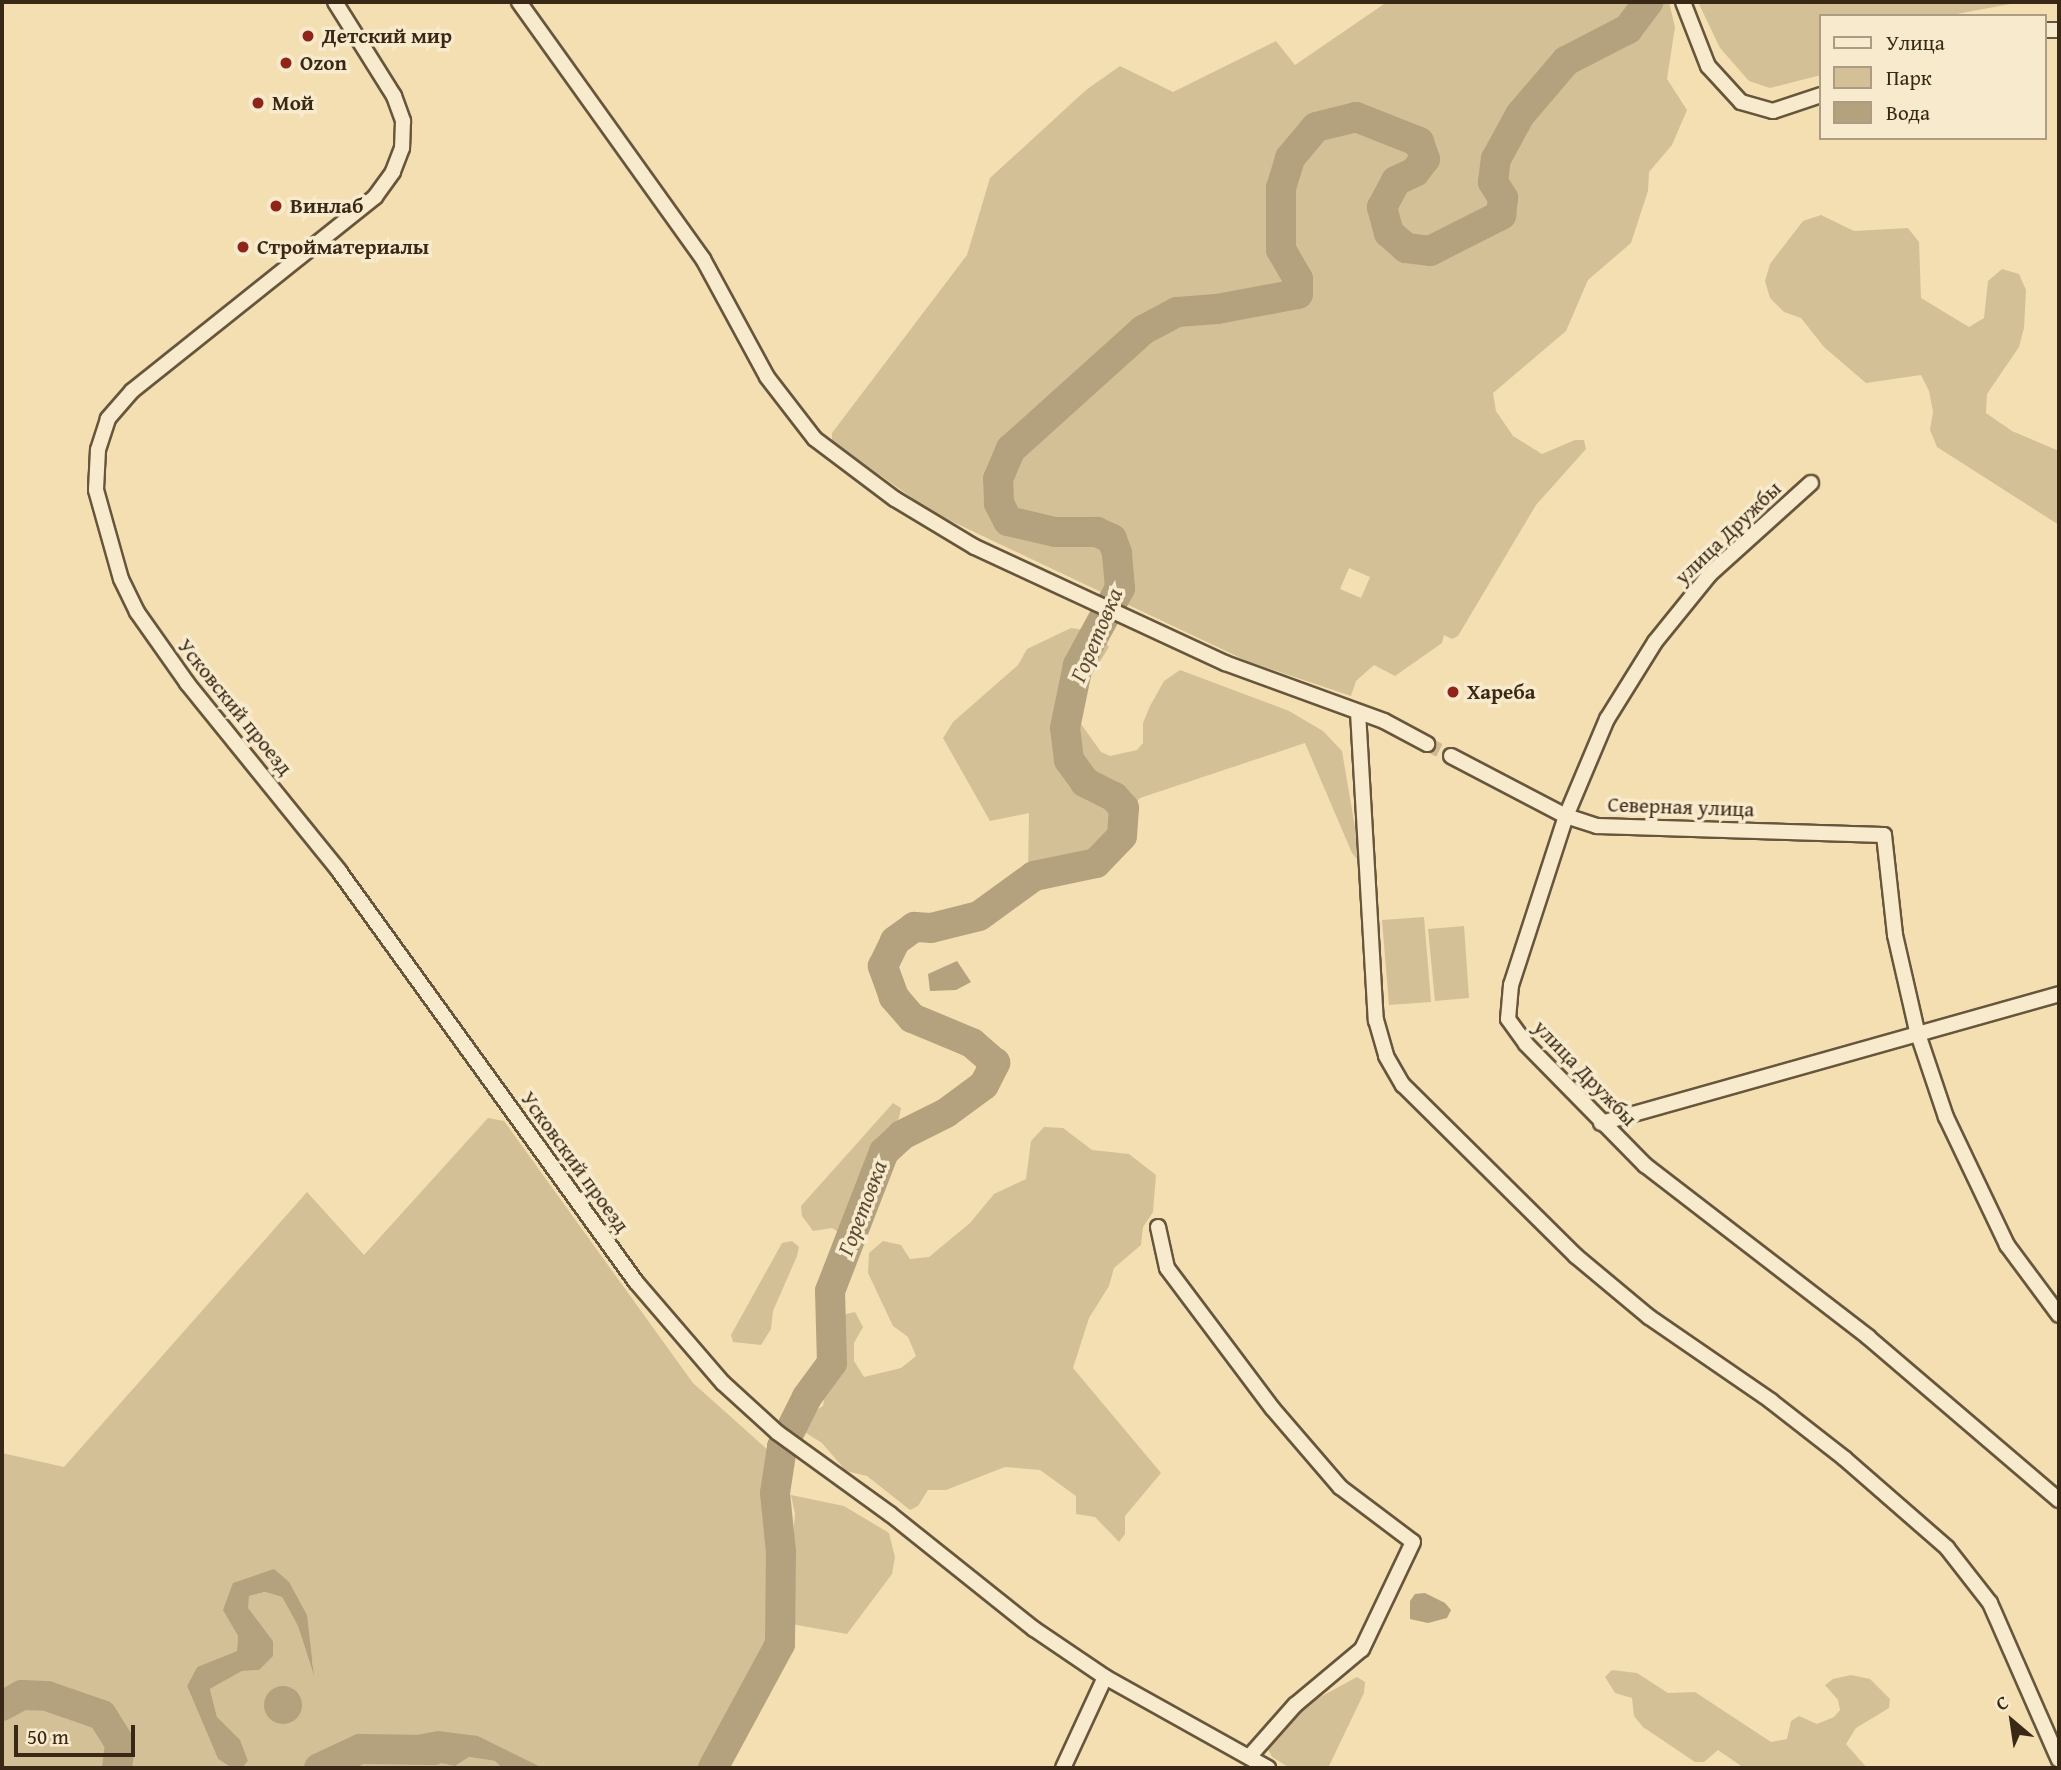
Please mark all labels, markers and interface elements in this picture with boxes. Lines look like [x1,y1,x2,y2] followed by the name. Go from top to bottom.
[1820,14,2047,140] legend
[322,23,452,49] place label: Детский мир
[1886,27,1945,58] text: Улица
[300,28,316,44] marker: Детский мир
[300,50,347,76] place label: Ozon
[278,55,294,71] marker: Ozon
[1886,62,1932,93] text: Парк
[272,90,314,116] place label: Мой
[250,95,266,111] marker: Мой
[1886,97,1930,128] text: Вода
[290,193,364,219] place label: Винлаб
[268,198,284,214] marker: Винлаб
[257,234,429,260] place label: Стройматериалы
[235,239,251,255] marker: Стройматериалы
[1670,476,1786,590] street label: улица Дружбы
[1064,584,1128,686] water label: Горетовка
[172,634,298,780] street label: Усковский проезд
[1467,679,1536,705] place label: Хареба
[1445,684,1461,700] marker: Хареба
[1607,792,1755,822] street label: Северная улица
[1528,1015,1642,1131] street label: улица Дружбы
[515,1087,635,1237] street label: Усковский проезд
[831,1157,893,1259] water label: Горетовка
[1977,1686,2047,1756] north arrow
[1990,1688,2013,1717] text: С
[18,1710,138,1754] scale bar
[27,1721,69,1752] text: 50 m

